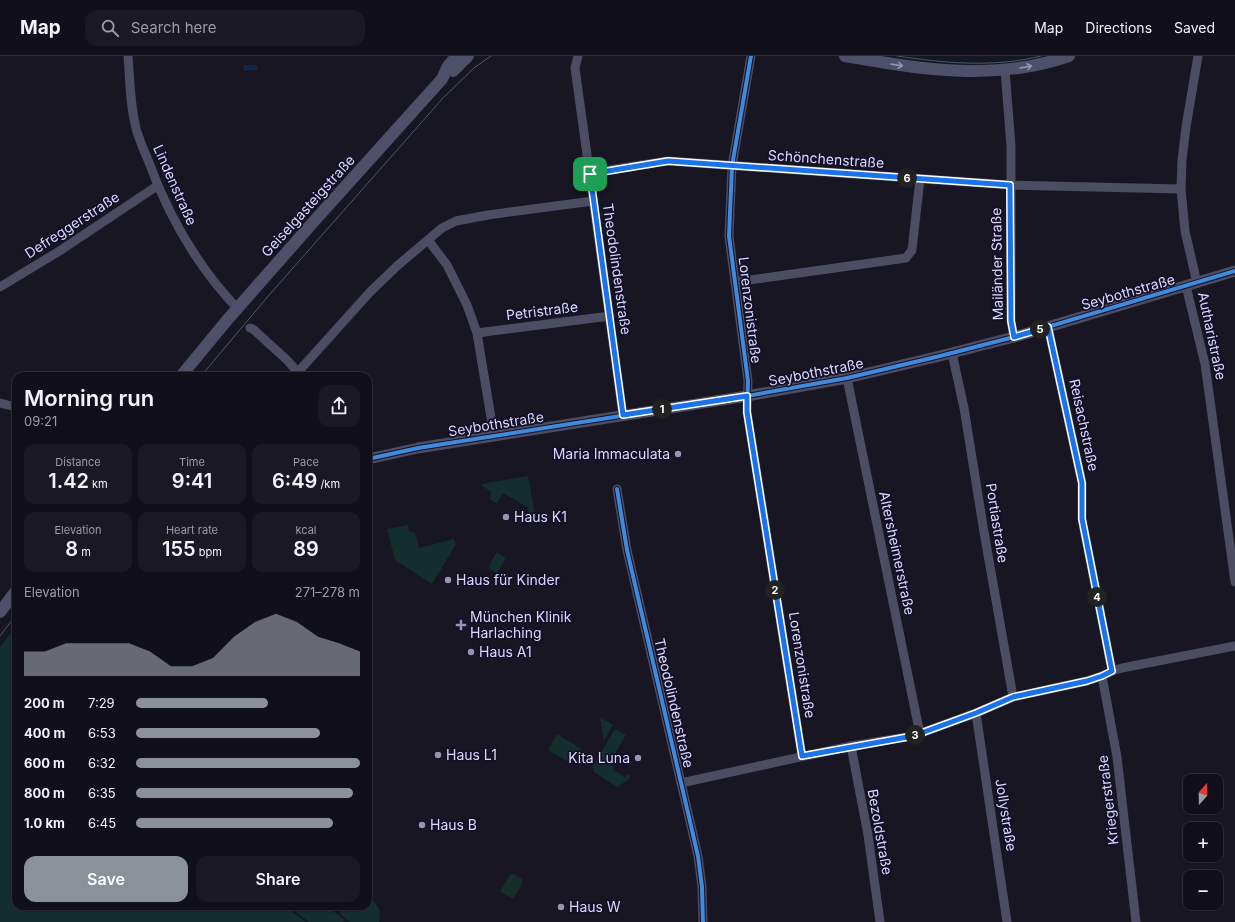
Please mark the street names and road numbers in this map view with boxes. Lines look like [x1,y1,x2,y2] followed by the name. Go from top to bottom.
[150,142,201,228] street label: Lindenstraße
[767,146,885,171] street label: Schönchenstraße
[257,151,358,260] street label: Geiselgasteigstraße
[21,188,122,261] street label: Defreggerstraße
[600,202,635,336] street label: Theodolindenstraße
[987,207,1006,321] street label: Mailänder Straße
[736,256,765,364] street label: Lorenzonistraße
[1079,270,1177,313] street label: Seybothstraße
[1195,290,1230,381] street label: Autharistraße
[505,298,579,323] street label: Petristraße
[767,354,865,389] street label: Seybothstraße
[1066,377,1103,473] street label: Reisachstraße
[447,408,545,439] street label: Seybothstraße
[983,482,1012,564] street label: Portiastraße
[876,490,919,616] street label: Altersheimerstraße
[786,611,819,719] street label: Lorenzonistraße
[651,636,698,769] street label: Theodolindenstraße
[1094,754,1121,846] street label: Kriegerstraße
[992,778,1021,852] street label: Jollystraße
[865,788,896,876] street label: Bezoldstraße

